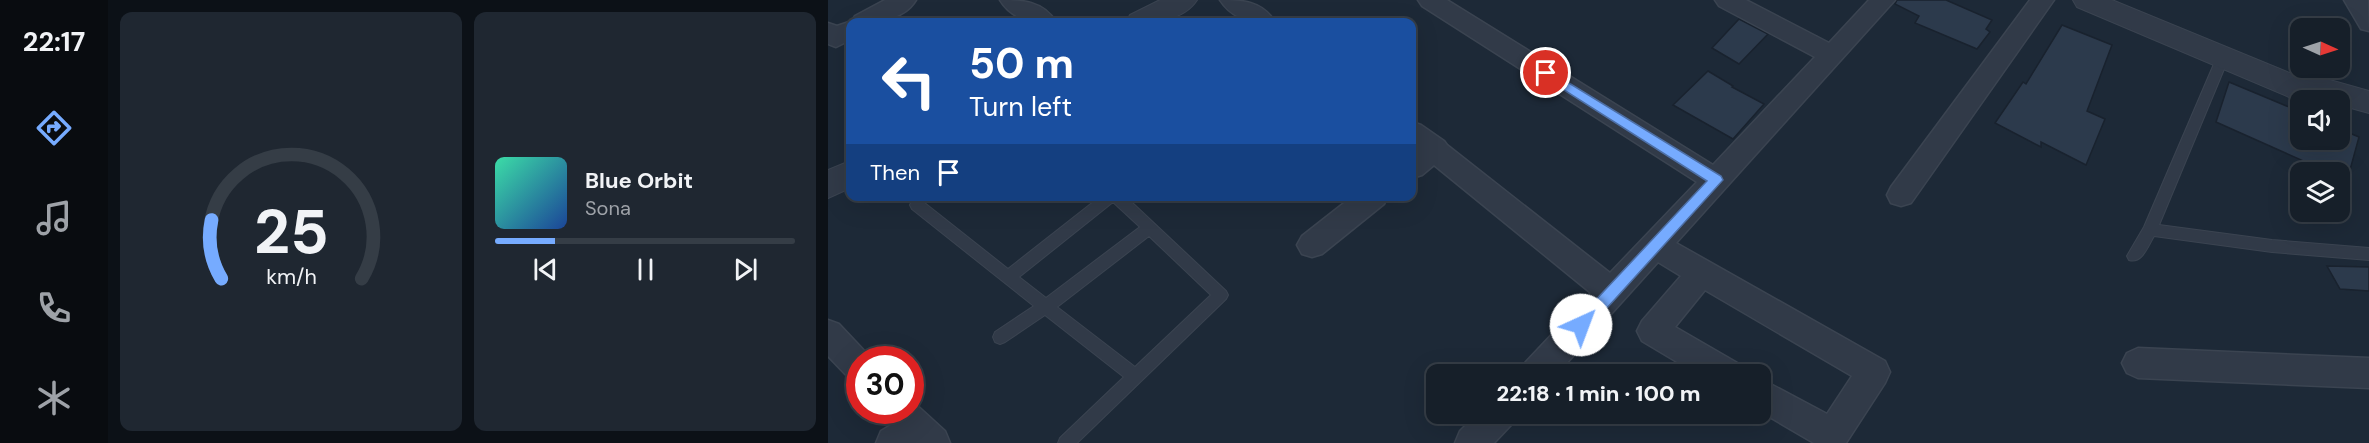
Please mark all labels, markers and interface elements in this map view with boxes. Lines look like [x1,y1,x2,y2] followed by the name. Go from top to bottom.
[2290,18,2350,78] north arrow
[2290,18,2350,222] map controls
[23,24,85,59] text: 22:17
[969,36,1074,91] text: 50 m
[870,42,948,120] icon: left
[1520,47,1571,98] pin
[1529,56,1562,89] icon: arrive
[969,89,1072,124] text: Turn left
[2290,90,2350,150] button: sound
[33,107,75,149] icon: directions
[932,156,965,189] icon: arrive
[870,158,920,187] text: Then
[2290,162,2350,222] button: layers
[585,166,693,195] text: Blue Orbit
[254,191,328,272] text: 25
[585,195,631,221] text: Sona
[33,197,75,239] icon: music
[529,253,562,286] icon: previous
[629,253,662,286] icon: pause
[729,253,762,286] icon: next
[266,263,316,291] text: km/h
[33,287,75,329] icon: phone
[1549,293,1613,357] position arrow
[846,346,924,424] speed limit sign: 30
[33,377,75,419] icon: climate
[1497,379,1700,408] text: 22:18 · 1 min · 100 m

